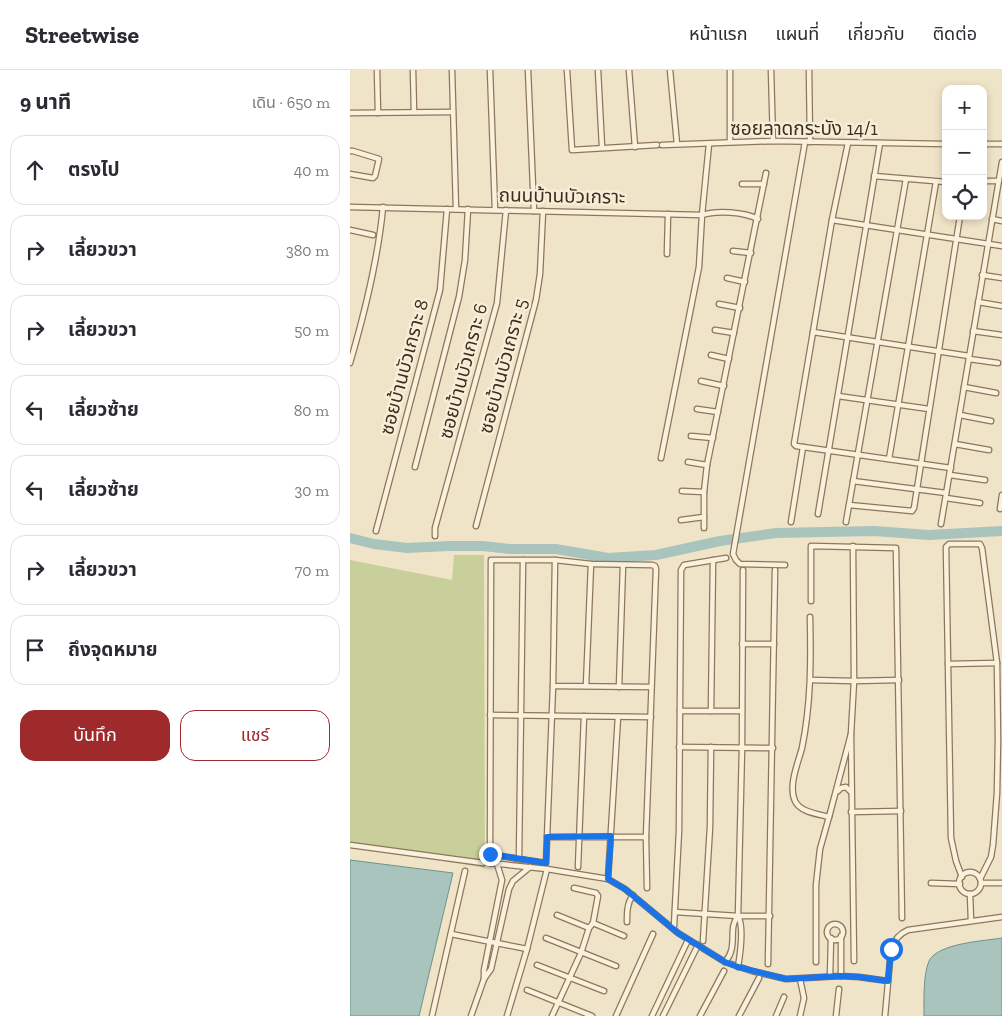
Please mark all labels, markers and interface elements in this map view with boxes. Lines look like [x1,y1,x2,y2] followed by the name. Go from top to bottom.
[25,20,139,49] text: Streetwise
[689,23,747,45] text: หน้าแรก
[775,23,819,45] text: แผนที่
[847,23,905,45] text: เกี่ยวกับ
[933,23,977,45] text: ติดต่อ
[942,85,987,220] map controls
[942,85,987,130] button: +
[20,89,71,114] text: 9 นาที
[252,93,330,112] text: เดิน · 650 m
[730,117,878,140] street label: ซอยลาดกระบัง 14/1
[942,130,987,175] button: −
[21,156,49,184] icon: ahead
[68,158,120,181] text: ตรงไป
[294,161,329,180] text: 40 m
[942,175,987,220] button: locate
[498,183,626,209] street label: ถนนบ้านบัวเกราะ
[21,236,49,264] icon: right
[68,238,137,261] text: เลี้ยวขวา
[286,241,329,260] text: 380 m
[474,296,532,436] street label: ซอยบ้านบัวเกราะ 5
[375,297,433,437] street label: ซอยบ้านบัวเกราะ 8
[434,301,492,441] street label: ซอยบ้านบัวเกราะ 6
[21,316,49,344] icon: right
[68,318,137,341] text: เลี้ยวขวา
[294,321,329,340] text: 50 m
[21,396,49,424] icon: left
[68,398,139,421] text: เลี้ยวซ้าย
[294,401,329,420] text: 80 m
[21,476,49,504] icon: left
[68,478,139,501] text: เลี้ยวซ้าย
[295,481,329,500] text: 30 m
[21,556,49,584] icon: right
[68,558,137,581] text: เลี้ยวขวา
[295,561,329,580] text: 70 m
[21,636,49,664] icon: arrive
[68,638,158,661] text: ถึงจุดหมาย
[20,710,170,761] button: บันทึก
[180,710,330,761] button: แชร์
[479,843,502,866] route end
[880,938,903,961] route start

